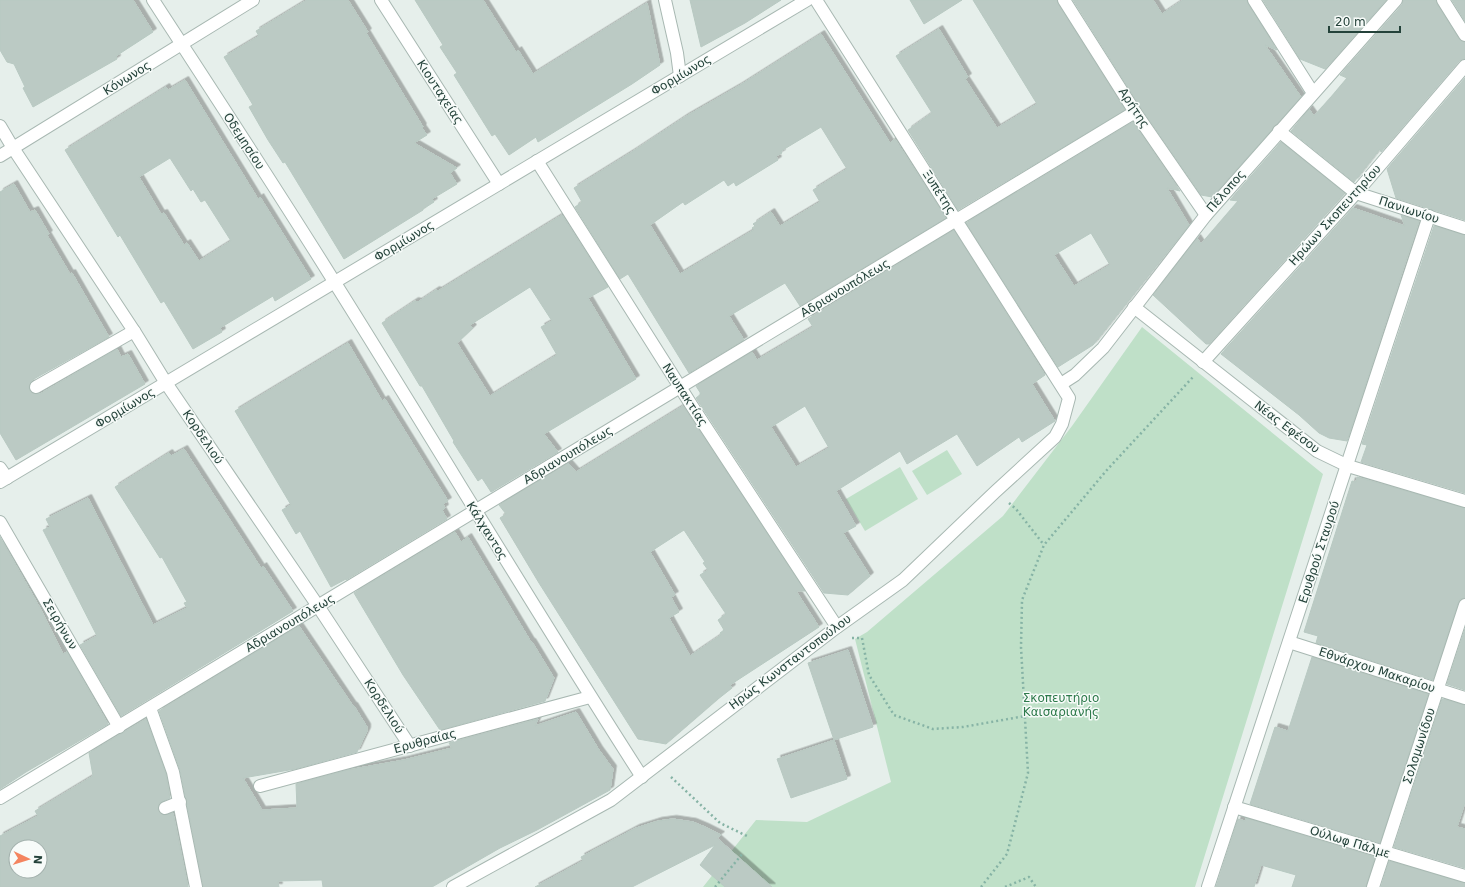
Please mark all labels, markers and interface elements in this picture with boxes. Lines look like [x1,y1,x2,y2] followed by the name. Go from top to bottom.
[1329,8,1400,34] scale bar
[1335,15,1366,29] text: 20 m
[649,52,713,98] street label: Φορμίωνος
[414,57,466,127] street label: Κιουταχείας
[101,58,153,98] street label: Κόνωνος
[1116,85,1152,131] street label: Αρήτης
[221,110,267,172] street label: Οδεμησίου
[1286,162,1384,268] street label: Ηρώων Σκοπευτηρίου
[919,167,959,217] street label: Ξυπέτης
[1204,167,1248,215] street label: Πέλοπος
[1377,194,1441,226] street label: Πανιωνίου
[372,218,436,264] street label: Φορμίωνος
[798,256,892,320] street label: Αδριανουπόλεως
[659,361,711,429] street label: Ναυπακτίας
[93,385,157,431] street label: Φορμίωνος
[1252,398,1322,456] street label: Νέας Εφέσου
[180,407,226,467] street label: Κορδελιού
[521,423,615,487] street label: Αδριανουπόλεως
[464,499,510,563] street label: Κάλχαντος
[1296,499,1342,605] street label: Ερυθρού Σταυρού
[243,591,337,655] street label: Αδριανουπόλεως
[40,596,80,652] street label: Σειρήνων
[726,612,854,712] street label: Ηρώς Κωνσταντοπούλου
[1317,645,1437,695] street label: Εθνάρχου Μακαρίου
[361,676,407,736] street label: Κορδελιού
[1023,691,1099,719] park label: Σκοπευτήριο Καισαριανής
[1400,706,1438,786] street label: Σολομωνίδου
[392,726,458,756] street label: Ερυθραίας
[1308,823,1392,861] street label: Ούλωφ Πάλμε
[8,839,48,879] north arrow
[31,855,44,865] text: N

